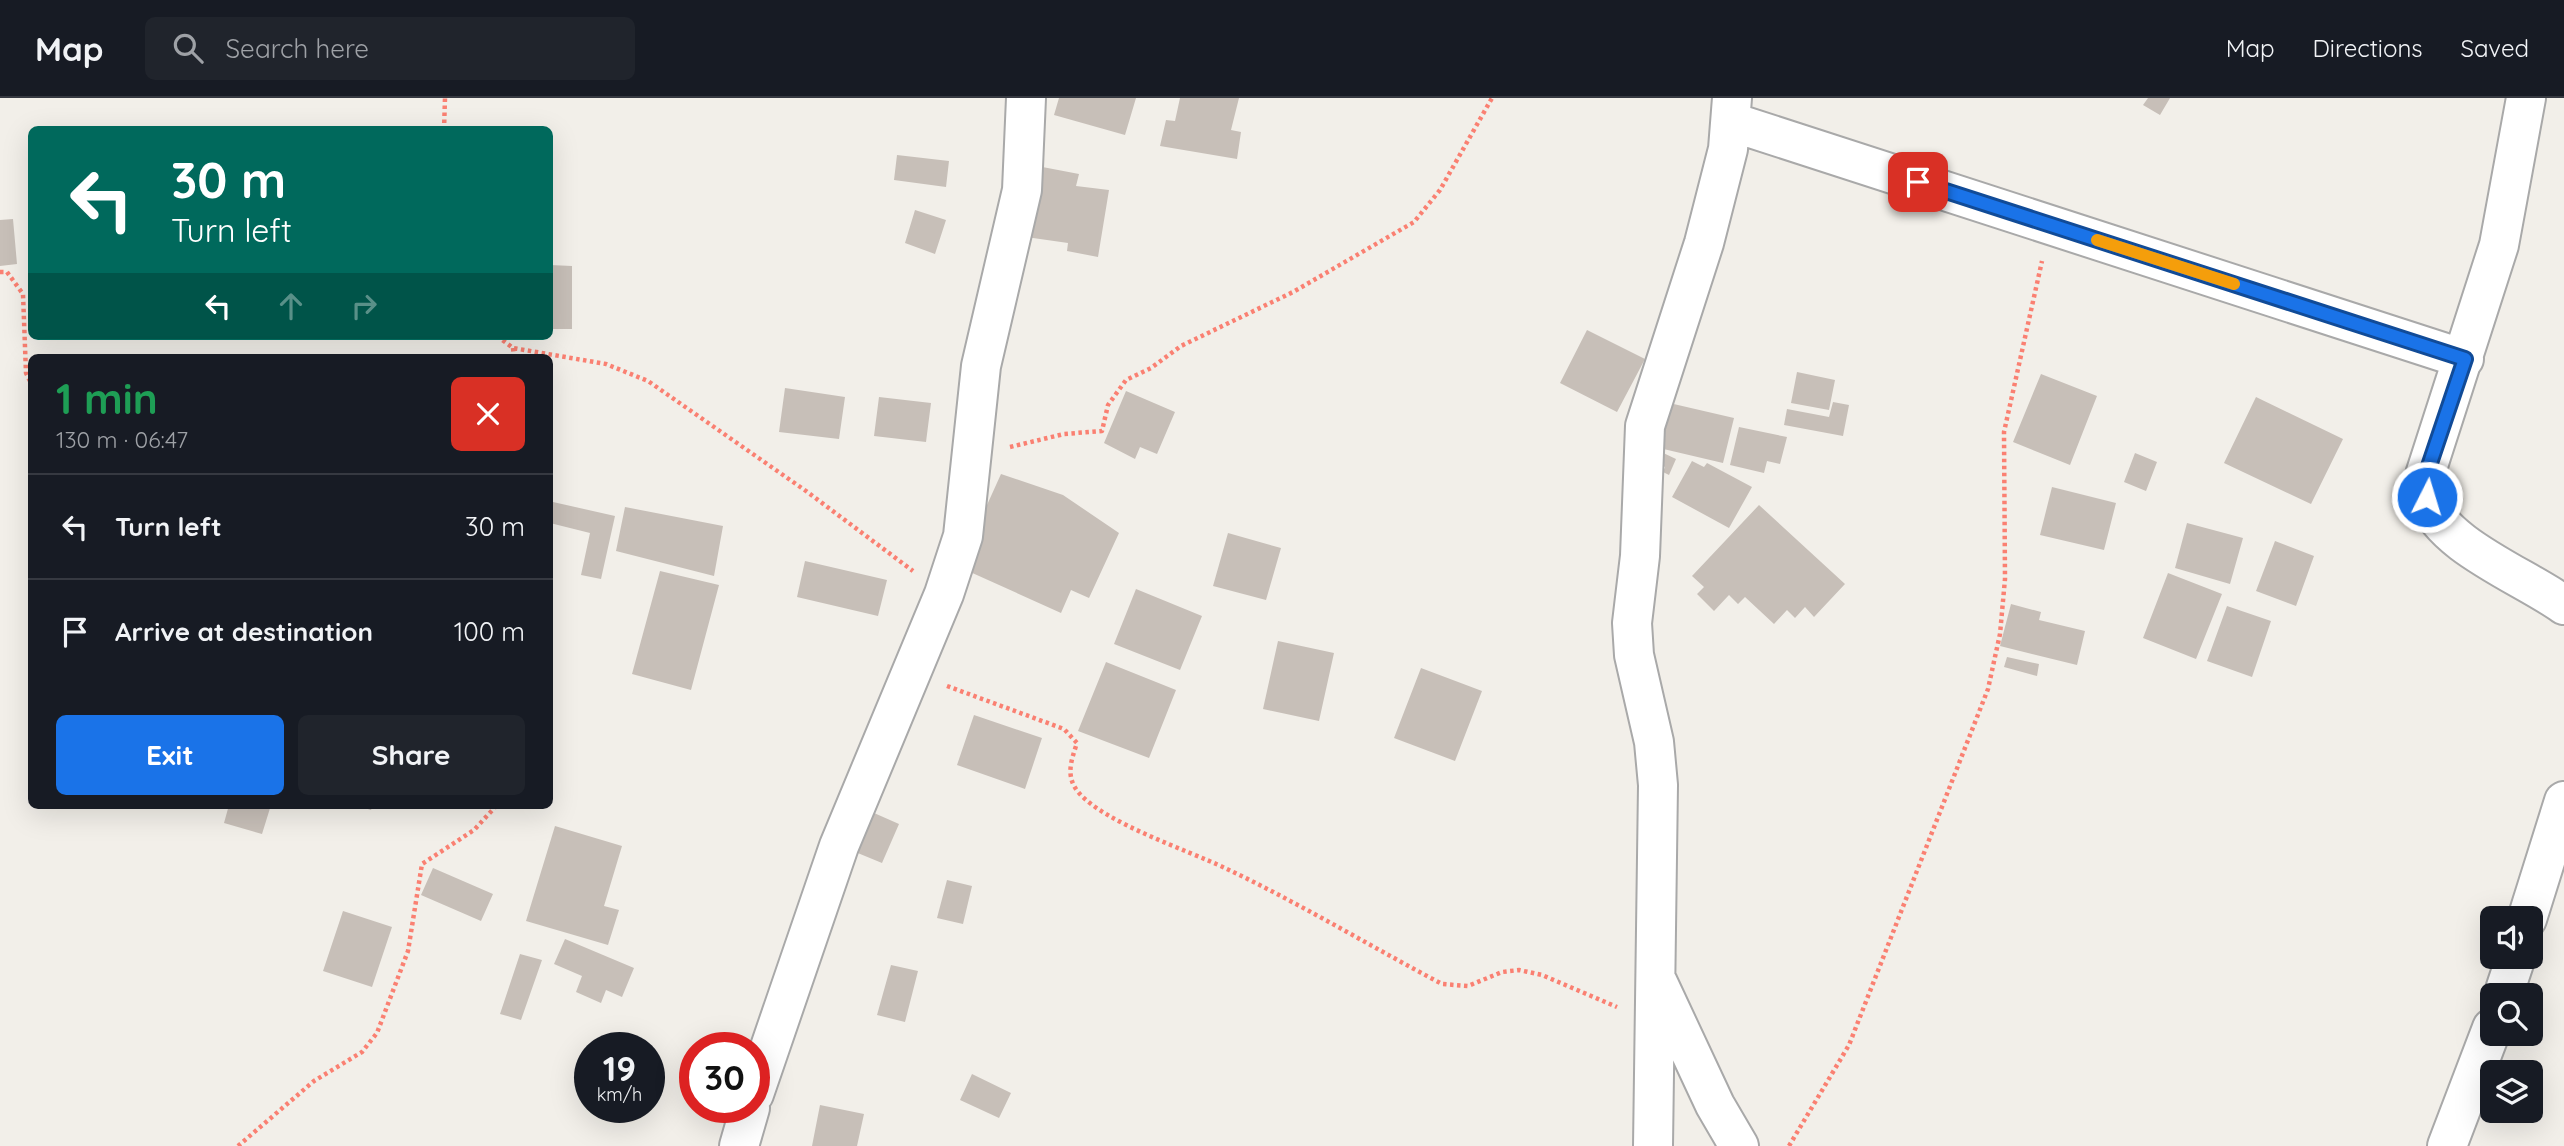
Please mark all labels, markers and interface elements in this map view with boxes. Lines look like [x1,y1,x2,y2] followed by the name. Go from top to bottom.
[145,17,635,80] search box
[35,28,103,69] text: Map
[169,29,207,67] icon: search
[225,32,369,65] text: Search here
[2226,33,2275,63] text: Map
[2313,33,2423,63] text: Directions
[2461,33,2529,63] text: Saved
[171,149,286,210] text: 30 m
[1888,152,1948,212] pin
[56,154,147,245] icon: left
[1899,163,1937,201] icon: arrive
[171,210,292,250] text: Turn left
[199,287,237,325] icon: left
[272,287,310,325] icon: ahead
[345,287,383,325] icon: right
[56,372,158,425] text: 1 min
[451,377,525,451] button: close
[56,425,188,454] text: 130 m · 06:47
[2390,460,2464,534] position arrow
[56,508,94,546] icon: left
[115,510,222,543] text: Turn left
[465,510,525,543] text: 30 m
[56,613,94,651] icon: arrive
[115,615,373,648] text: Arrive at destination
[454,615,525,648] text: 100 m
[56,715,284,795] button: Exit
[298,715,525,795] button: Share
[2480,906,2543,1123] map controls
[2480,906,2543,969] button: sound
[2480,983,2543,1046] button: search
[679,1032,770,1123] speed limit sign: 30
[603,1046,636,1090] text: 19
[2480,1060,2543,1123] button: layers
[597,1083,642,1106] text: km/h

